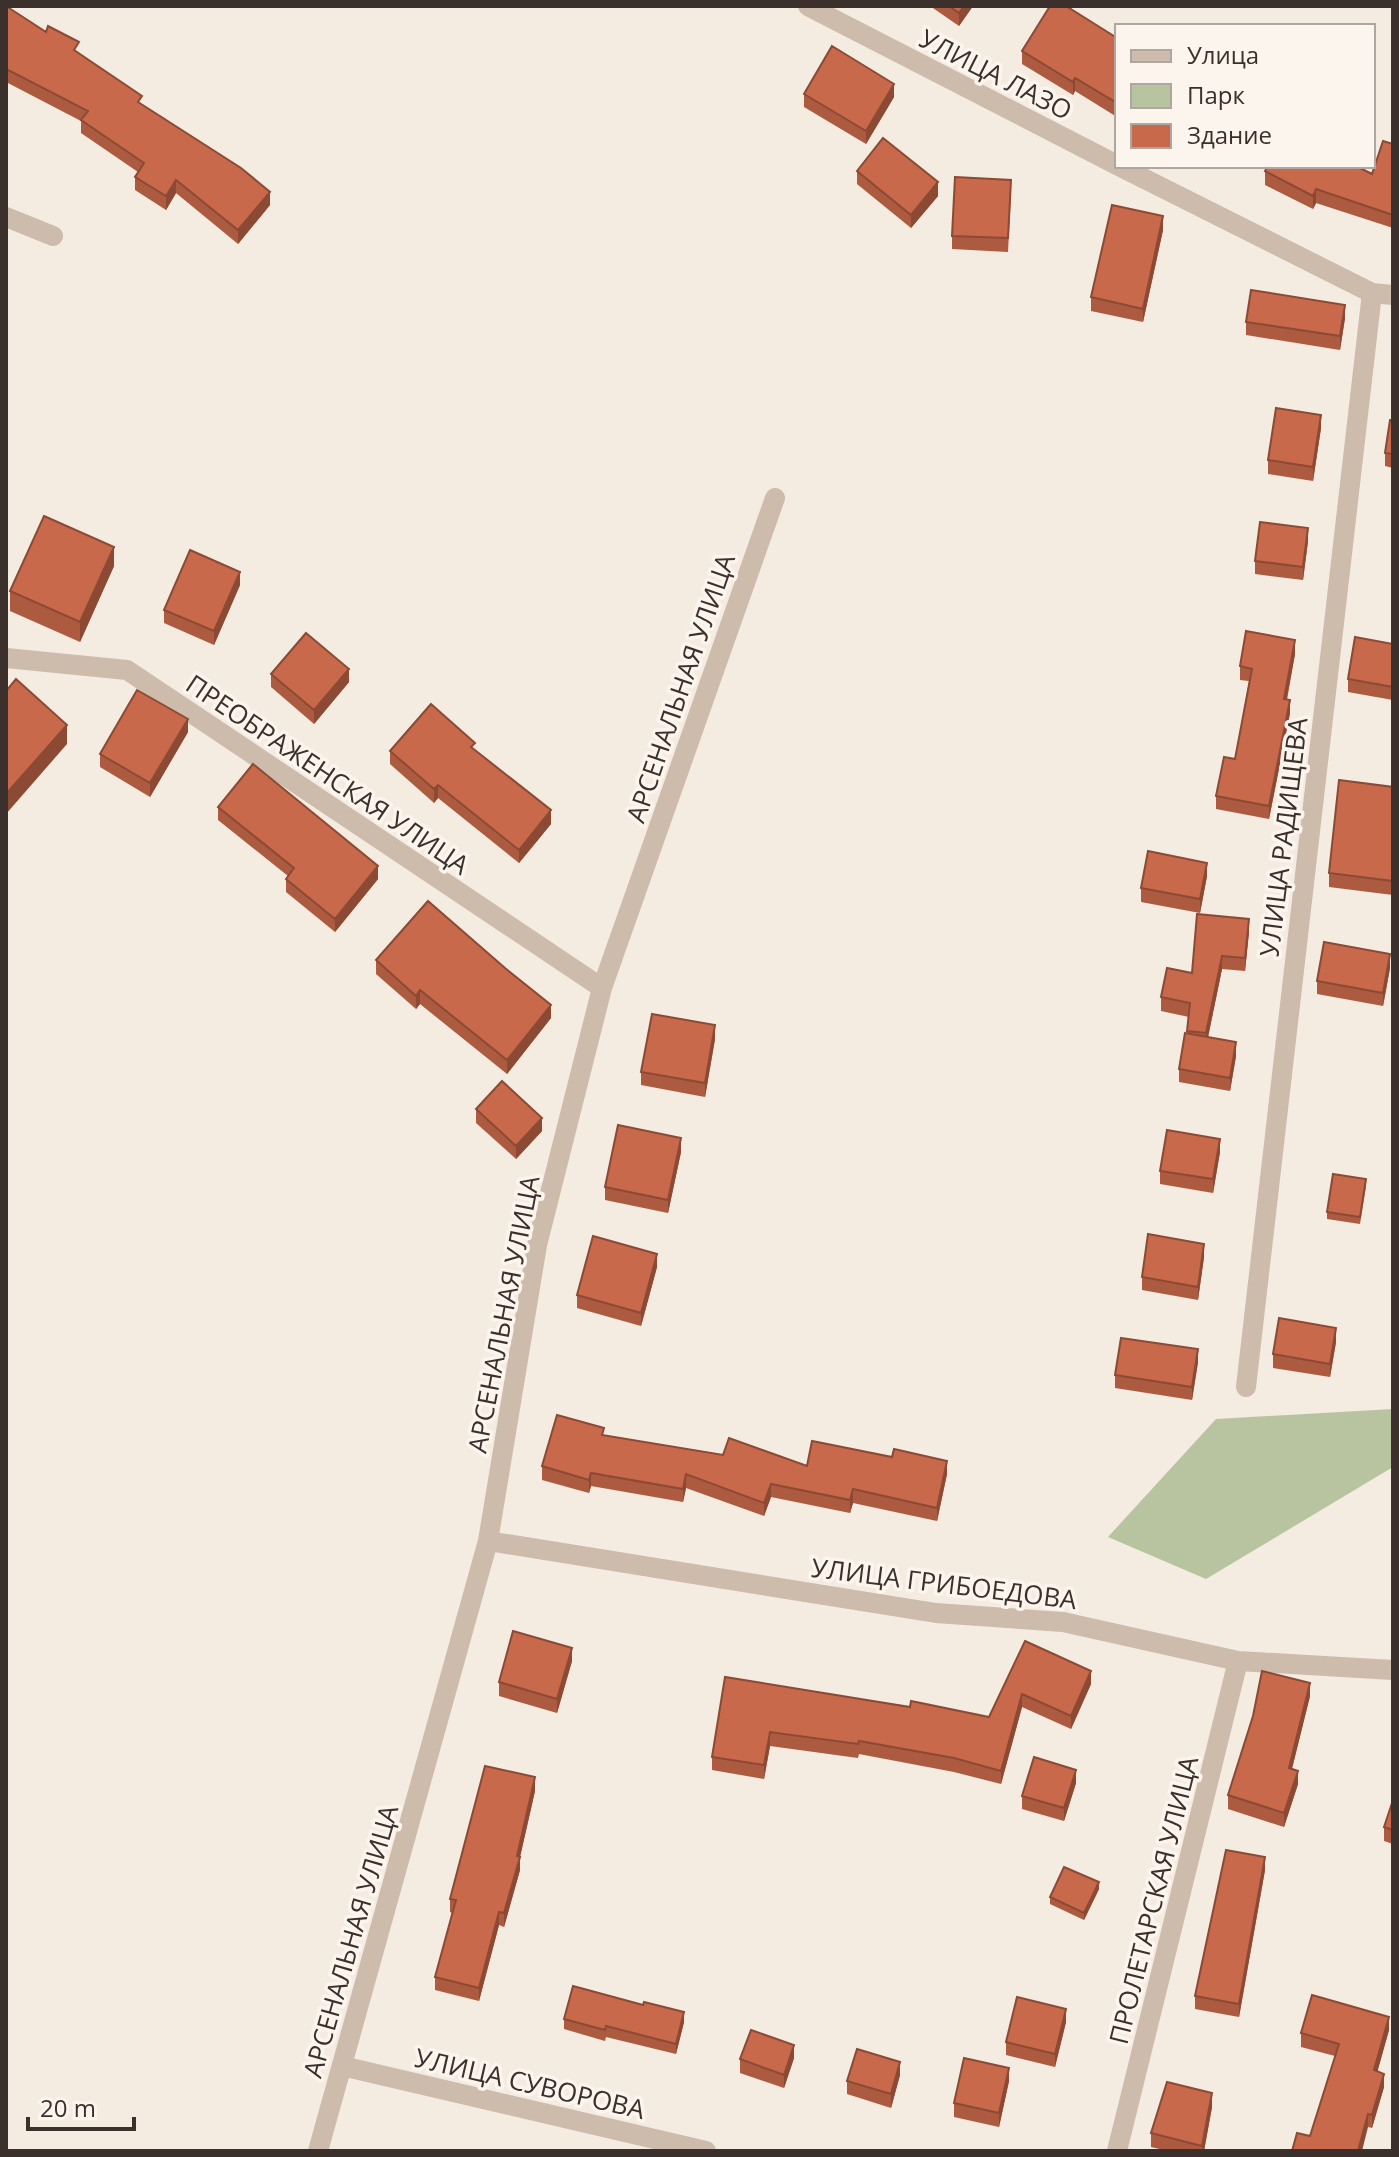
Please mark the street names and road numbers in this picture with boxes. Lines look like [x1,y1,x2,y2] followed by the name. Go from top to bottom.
[914,20,1078,128] street label: УЛИЦА ЛАЗО
[617,548,743,827] street label: АРСЕНАЛЬНАЯ УЛИЦА
[179,666,477,883] street label: ПРЕОБРАЖЕНСКАЯ УЛИЦА
[1250,715,1316,959] street label: УЛИЦА РАДИЩЕВА
[458,1172,548,1456] street label: АРСЕНАЛЬНАЯ УЛИЦА
[809,1549,1079,1617] street label: УЛИЦА ГРИБОЕДОВА
[1100,1752,1206,2048] street label: ПРОЛЕТАРСКАЯ УЛИЦА
[294,1800,406,2081] street label: АРСЕНАЛЬНАЯ УЛИЦА
[411,2039,649,2127] street label: УЛИЦА СУВОРОВА

